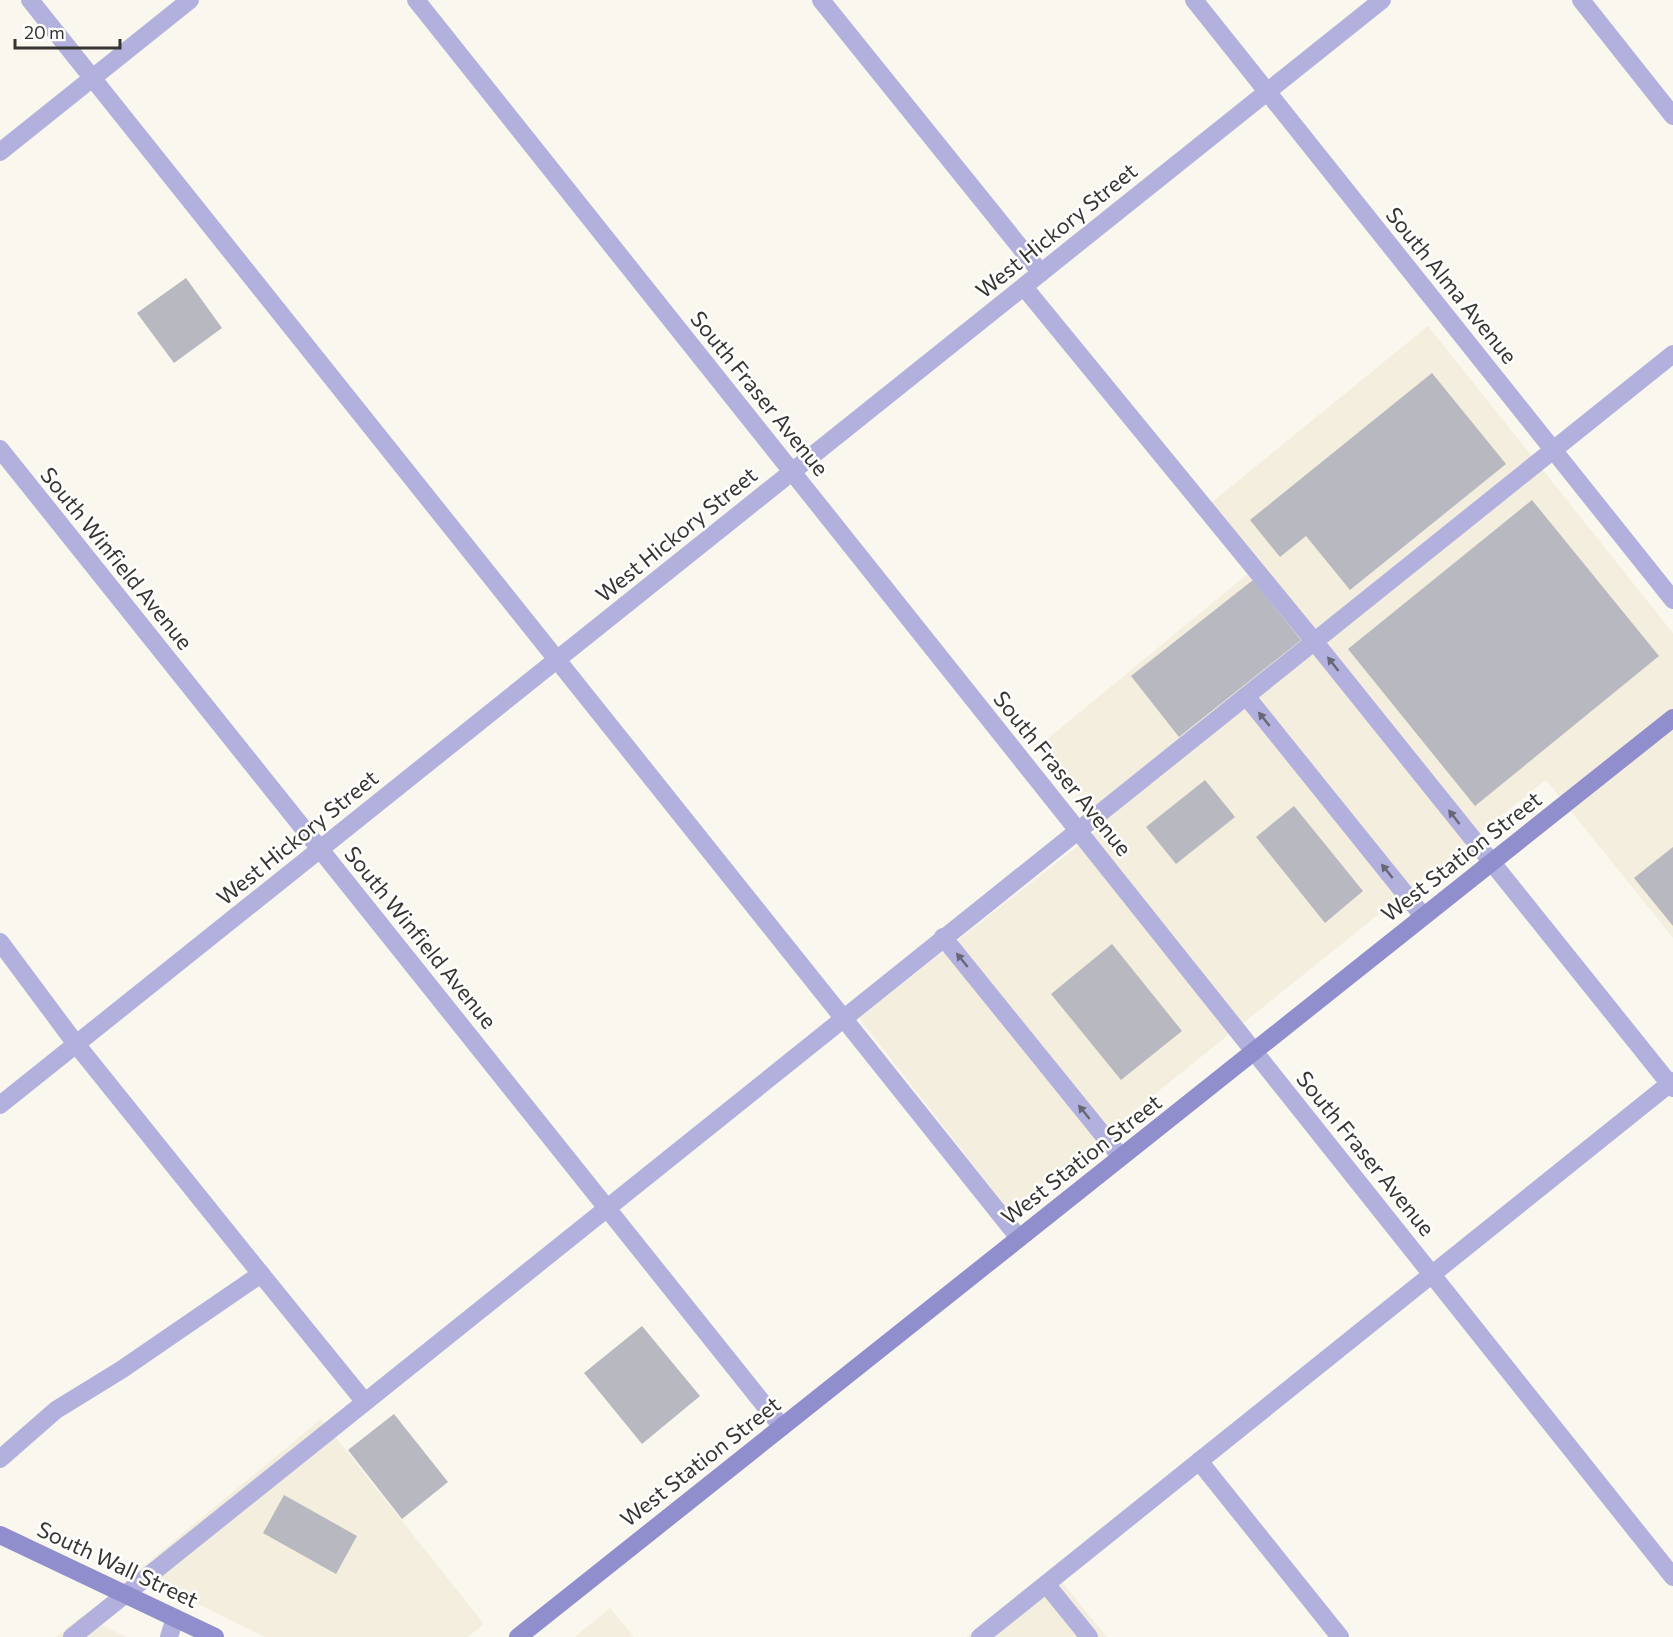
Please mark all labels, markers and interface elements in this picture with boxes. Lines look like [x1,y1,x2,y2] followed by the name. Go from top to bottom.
[15,12,120,50] scale bar
[24,21,65,43] text: 20 m
[970,157,1142,303] street label: West Hickory Street
[1381,201,1523,369] street label: South Alma Avenue
[685,305,835,481] street label: South Fraser Avenue
[35,461,199,655] street label: South Winfield Avenue
[590,461,762,607] street label: West Hickory Street
[1328,657,1340,672] one-way arrow
[988,685,1138,861] street label: South Fraser Avenue
[1258,711,1271,727] one-way arrow
[211,764,383,910] street label: West Hickory Street
[1376,785,1546,927] street label: West Station Street
[1448,809,1461,825] one-way arrow
[339,840,503,1034] street label: South Winfield Avenue
[1380,863,1393,879] one-way arrow
[955,952,968,968] one-way arrow
[1291,1065,1441,1241] street label: South Fraser Avenue
[996,1088,1166,1230] street label: West Station Street
[1079,1104,1091,1119] one-way arrow
[615,1390,785,1532] street label: West Station Street
[33,1515,203,1613] street label: South Wall Street

